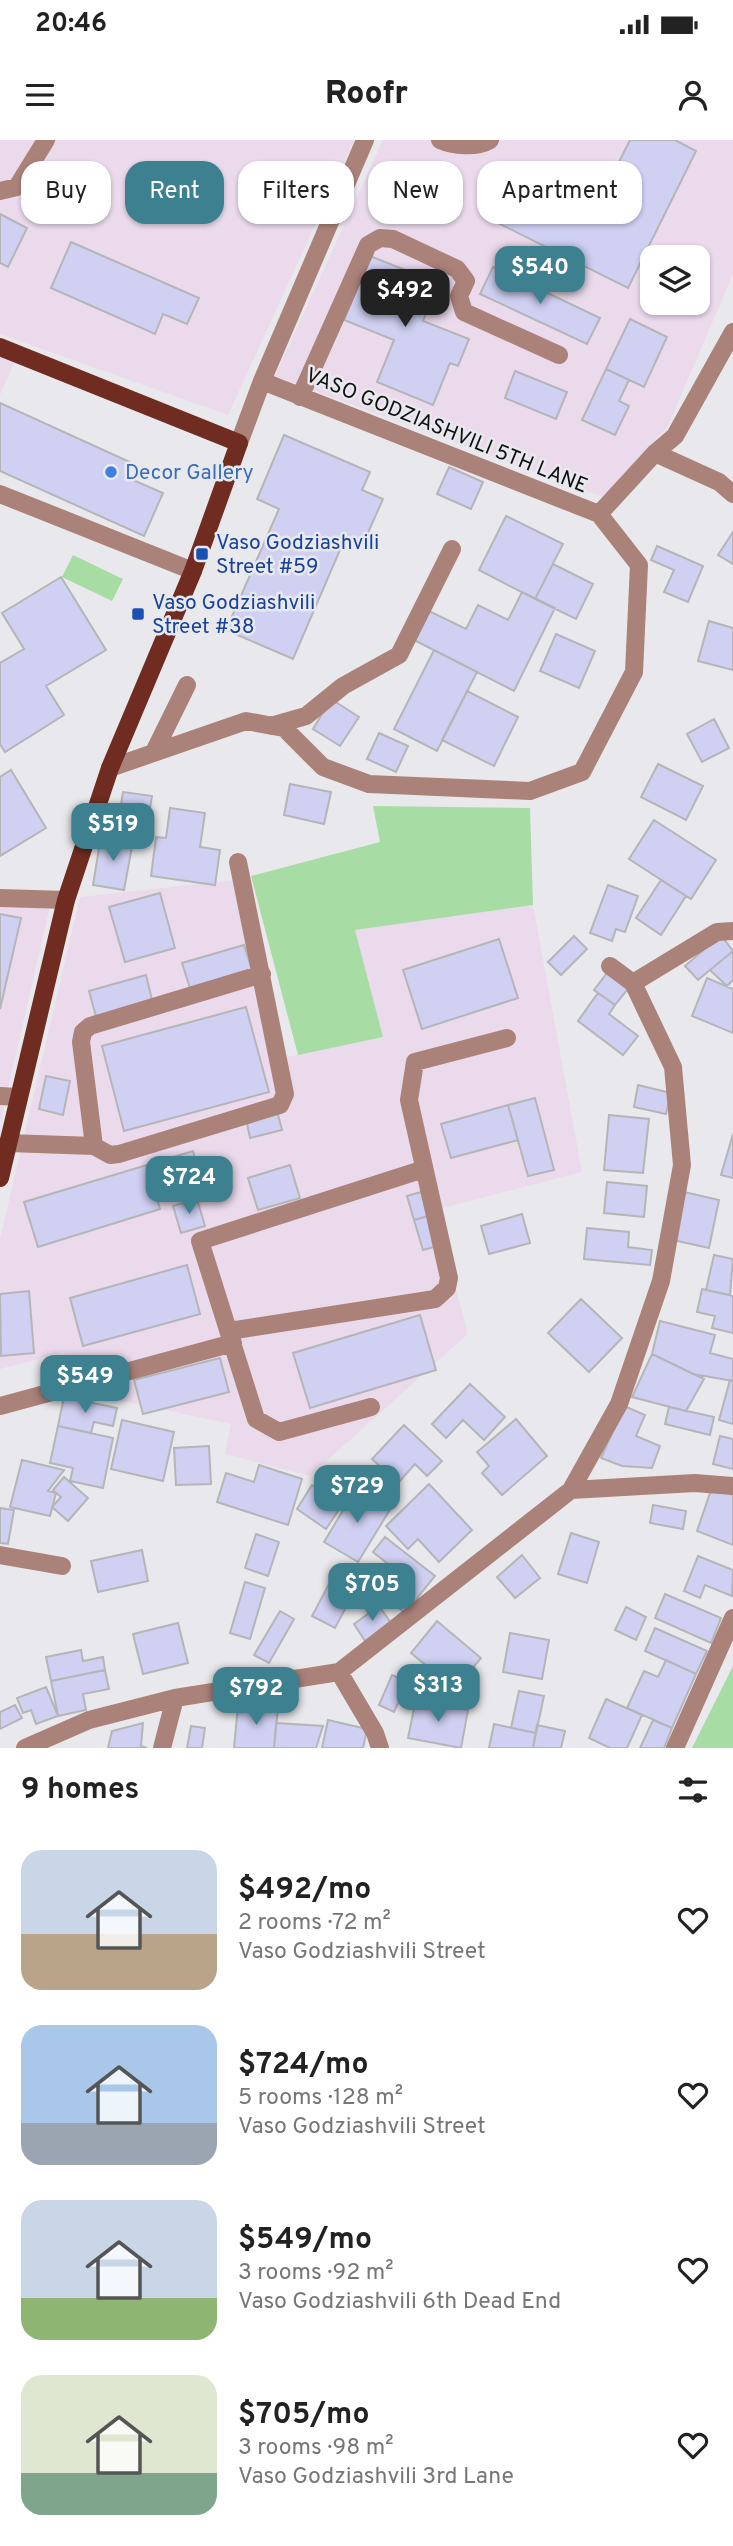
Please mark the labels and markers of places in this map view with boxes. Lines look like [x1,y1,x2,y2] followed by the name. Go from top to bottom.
[499,246,581,306] pin: $540
[364,270,446,329] pin: $492
[125,460,254,487] place label: Decor Gallery
[103,464,119,480] marker: Decor Gallery
[216,530,379,581] place label: Vaso Godziashvili Street #59
[194,546,210,562] marker: Vaso Godziashvili Street #59
[152,590,315,641] place label: Vaso Godziashvili Street #38
[130,606,146,622] marker: Vaso Godziashvili Street #38
[72,804,154,863] pin: $519
[148,1156,230,1216] pin: $724
[44,1356,126,1415] pin: $549
[316,1466,398,1525] pin: $729
[331,1564,413,1623] pin: $705
[397,1664,479,1724] pin: $313
[215,1668,297,1727] pin: $792

